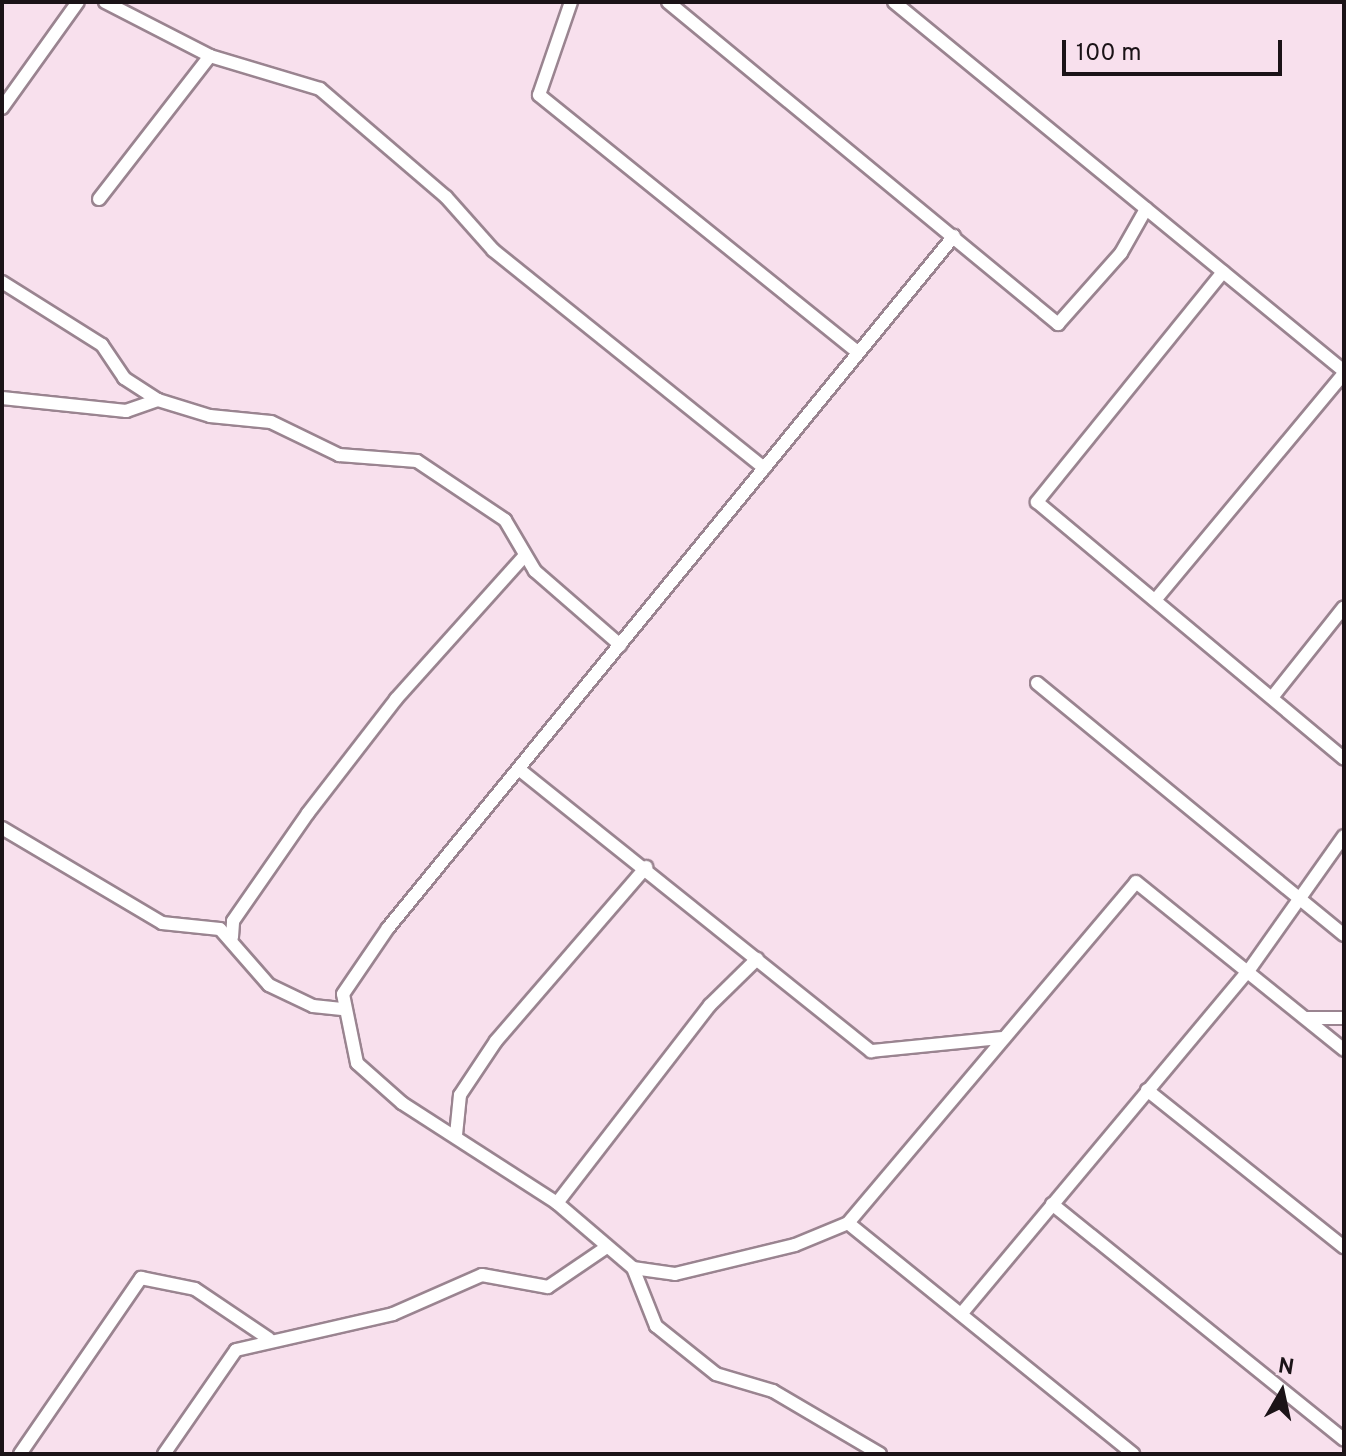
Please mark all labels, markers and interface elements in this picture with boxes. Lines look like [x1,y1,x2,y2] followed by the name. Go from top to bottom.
[1066,24,1286,74] scale bar
[1076,39,1142,69] text: 100 m
[1242,1352,1322,1432] north arrow
[1276,1353,1296,1382] text: N

